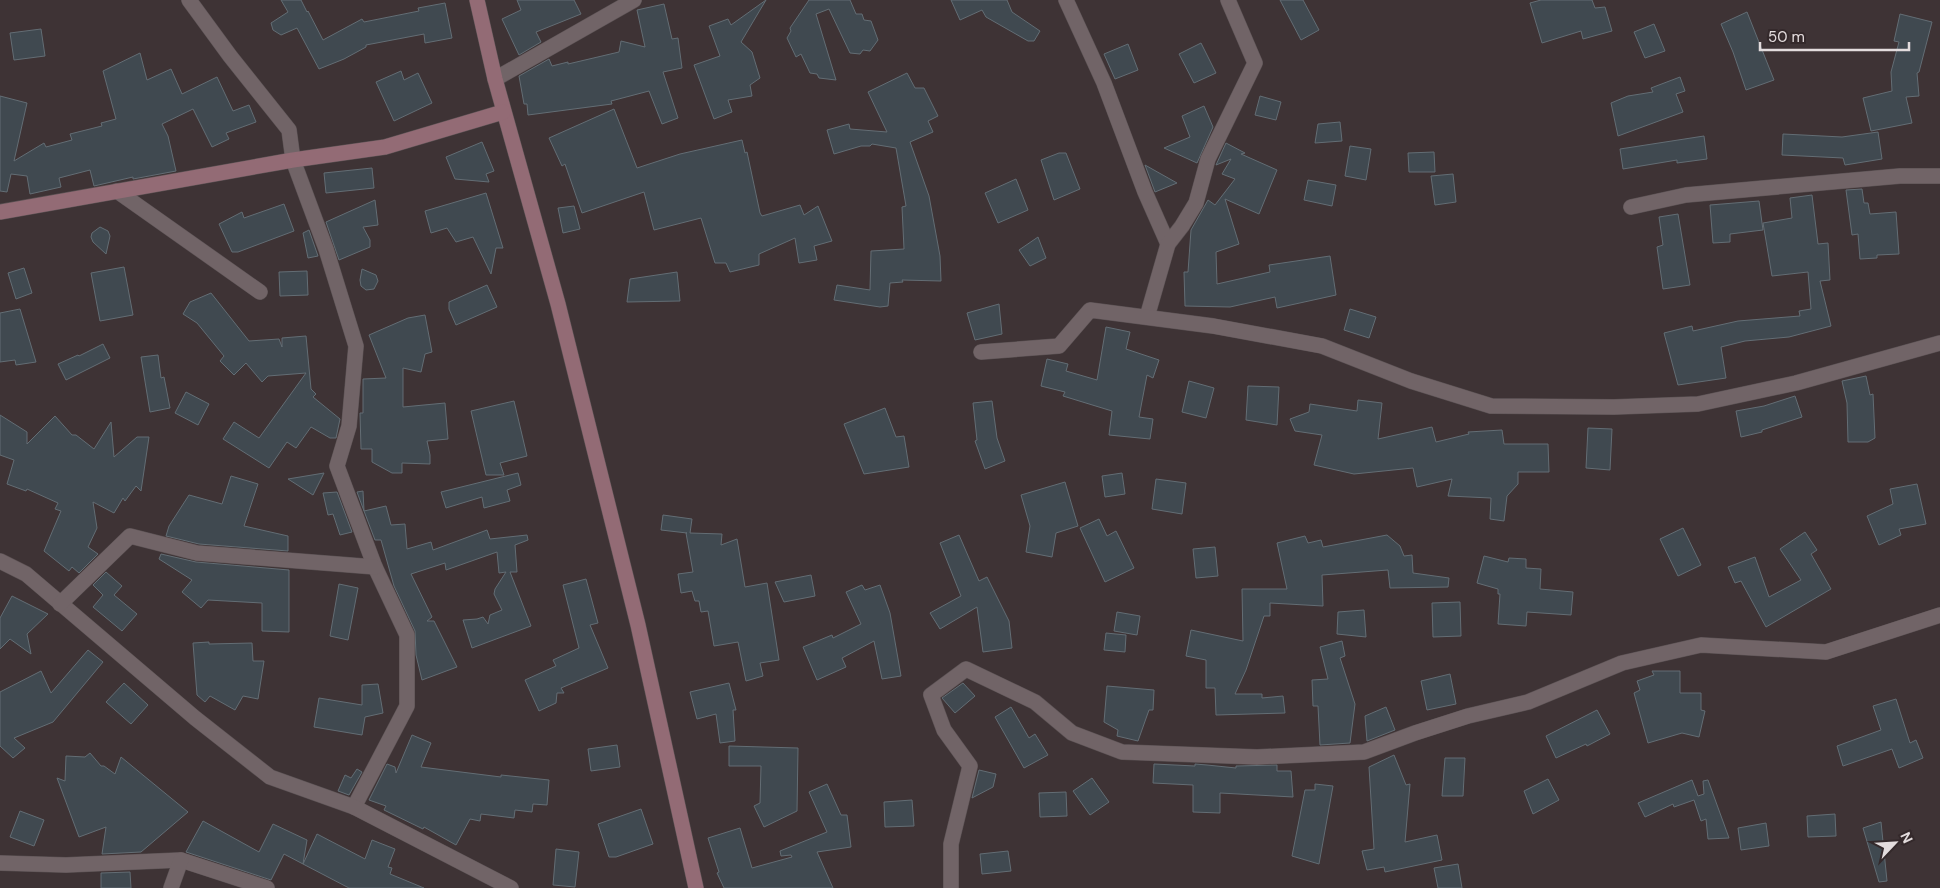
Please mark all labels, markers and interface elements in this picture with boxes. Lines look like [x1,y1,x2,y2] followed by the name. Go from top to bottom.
[1760,20,1909,52] scale bar
[1768,27,1805,47] text: 50 m
[1870,818,1920,868] north arrow
[1896,829,1917,846] text: N

